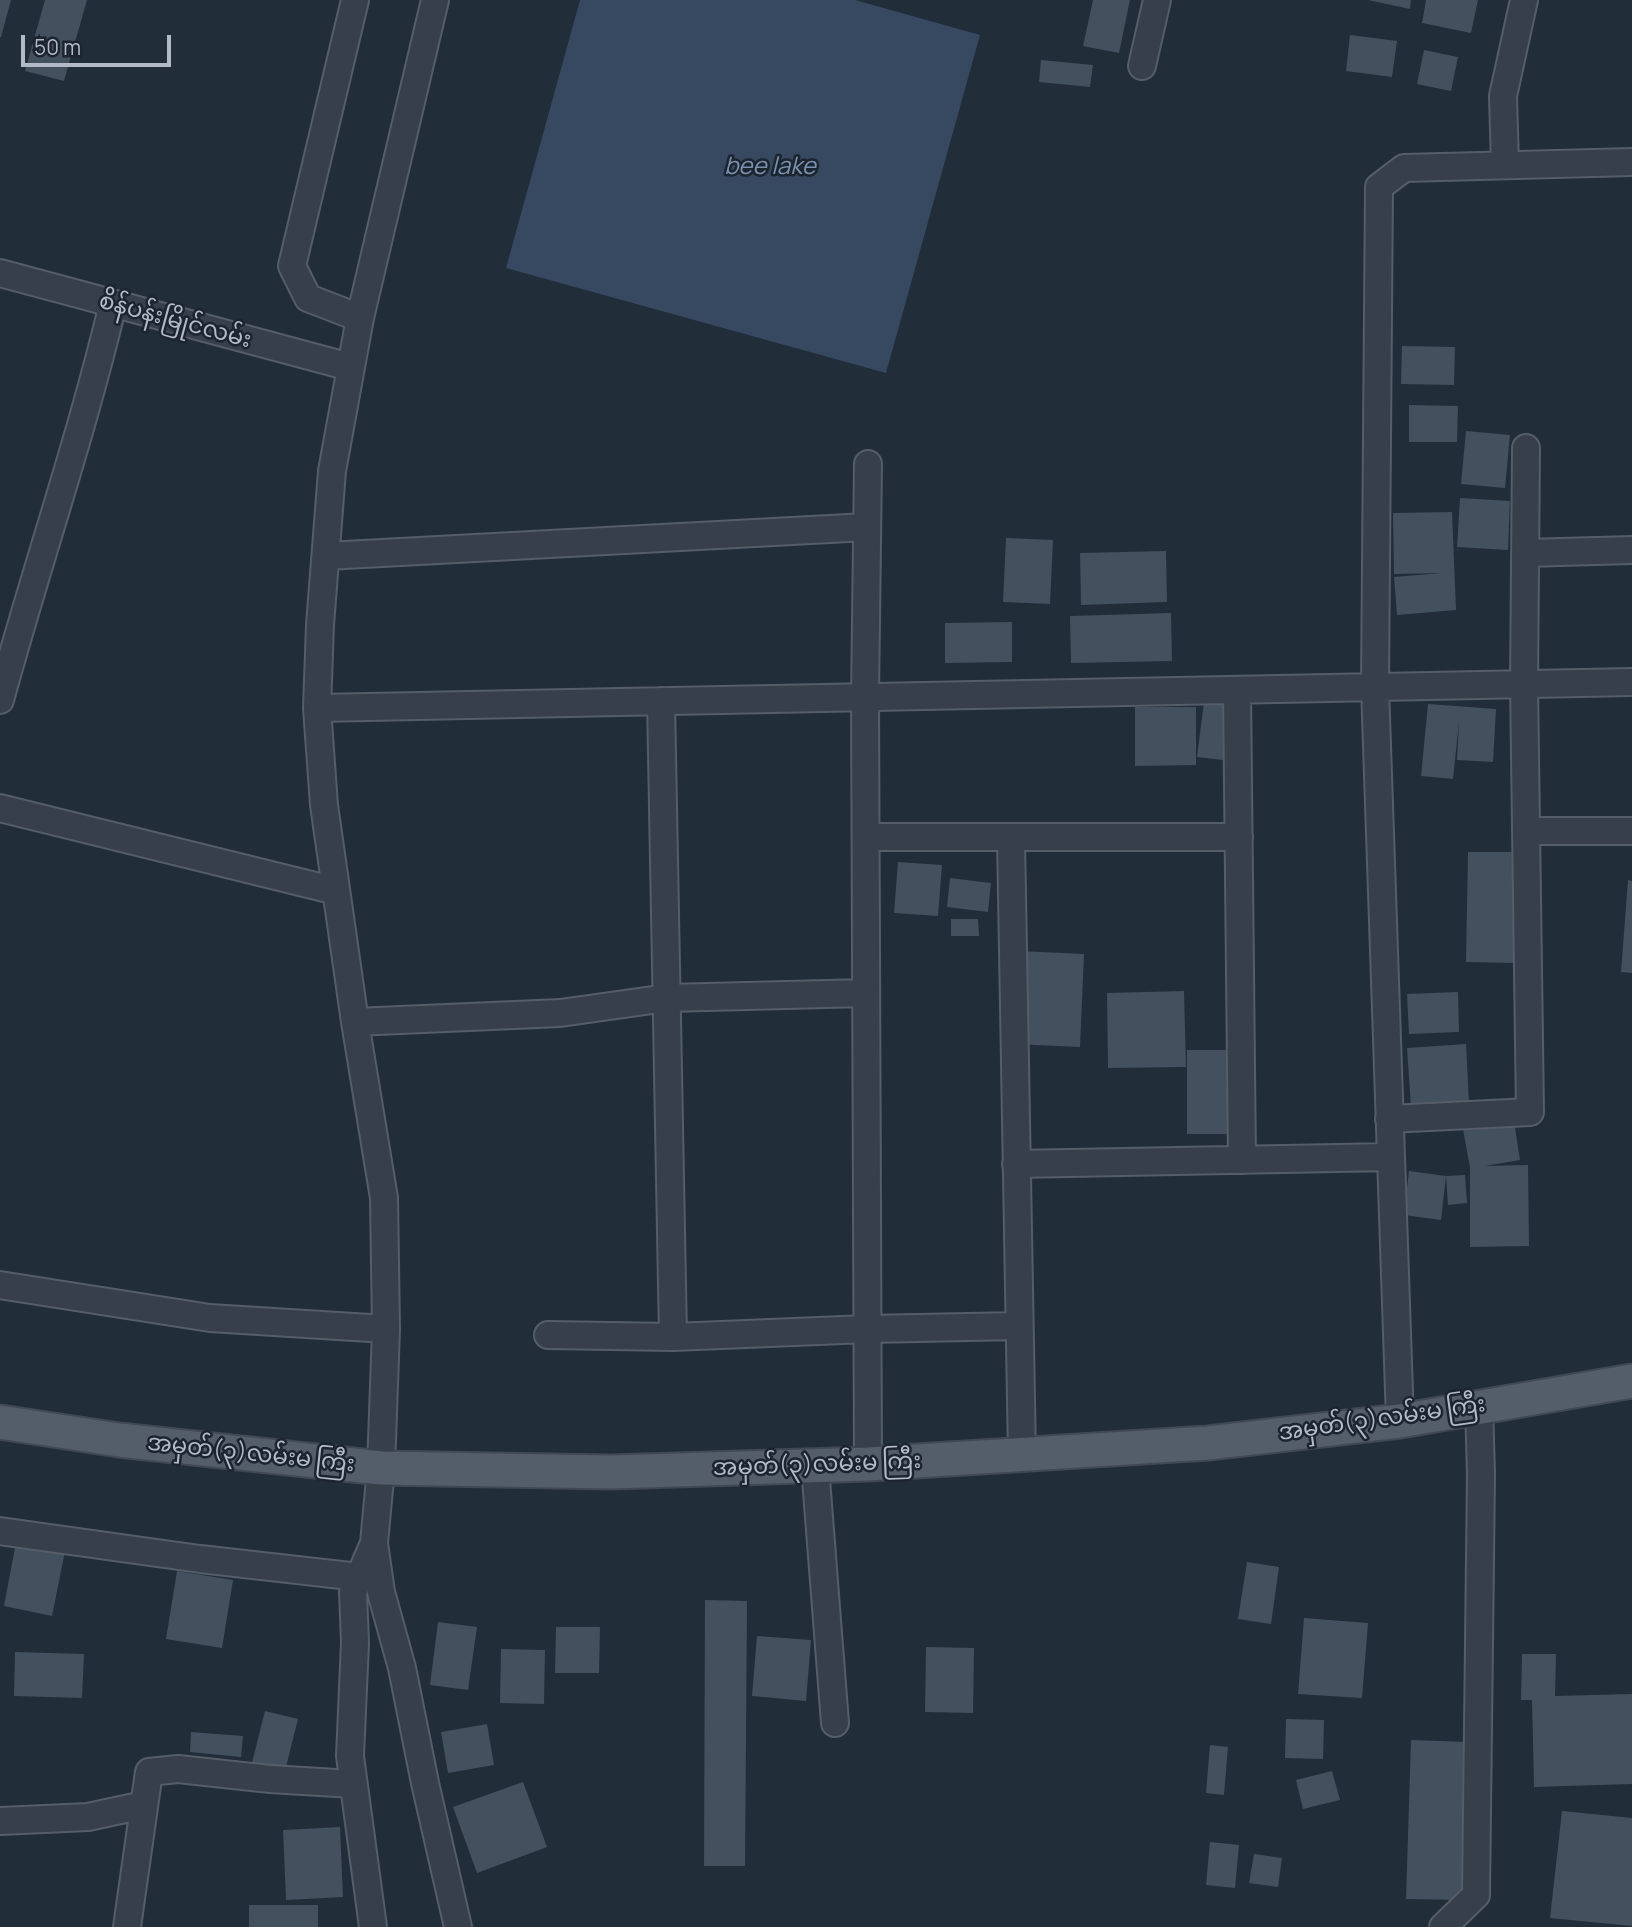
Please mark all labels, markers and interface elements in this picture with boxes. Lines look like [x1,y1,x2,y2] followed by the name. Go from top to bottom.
[24,21,175,65] scale bar
[34,33,81,61] text: 50 m
[724,153,816,181] water label: bee lake
[96,287,254,355] street label: စိန်ပန်းမြိုင်လမ်း
[1277,1391,1487,1447] street label: အမှတ်(၃)လမ်းမ ကြီး
[146,1429,356,1479] street label: အမှတ်(၃)လမ်းမ ကြီး
[712,1448,922,1482] street label: အမှတ်(၃)လမ်းမ ကြီး

